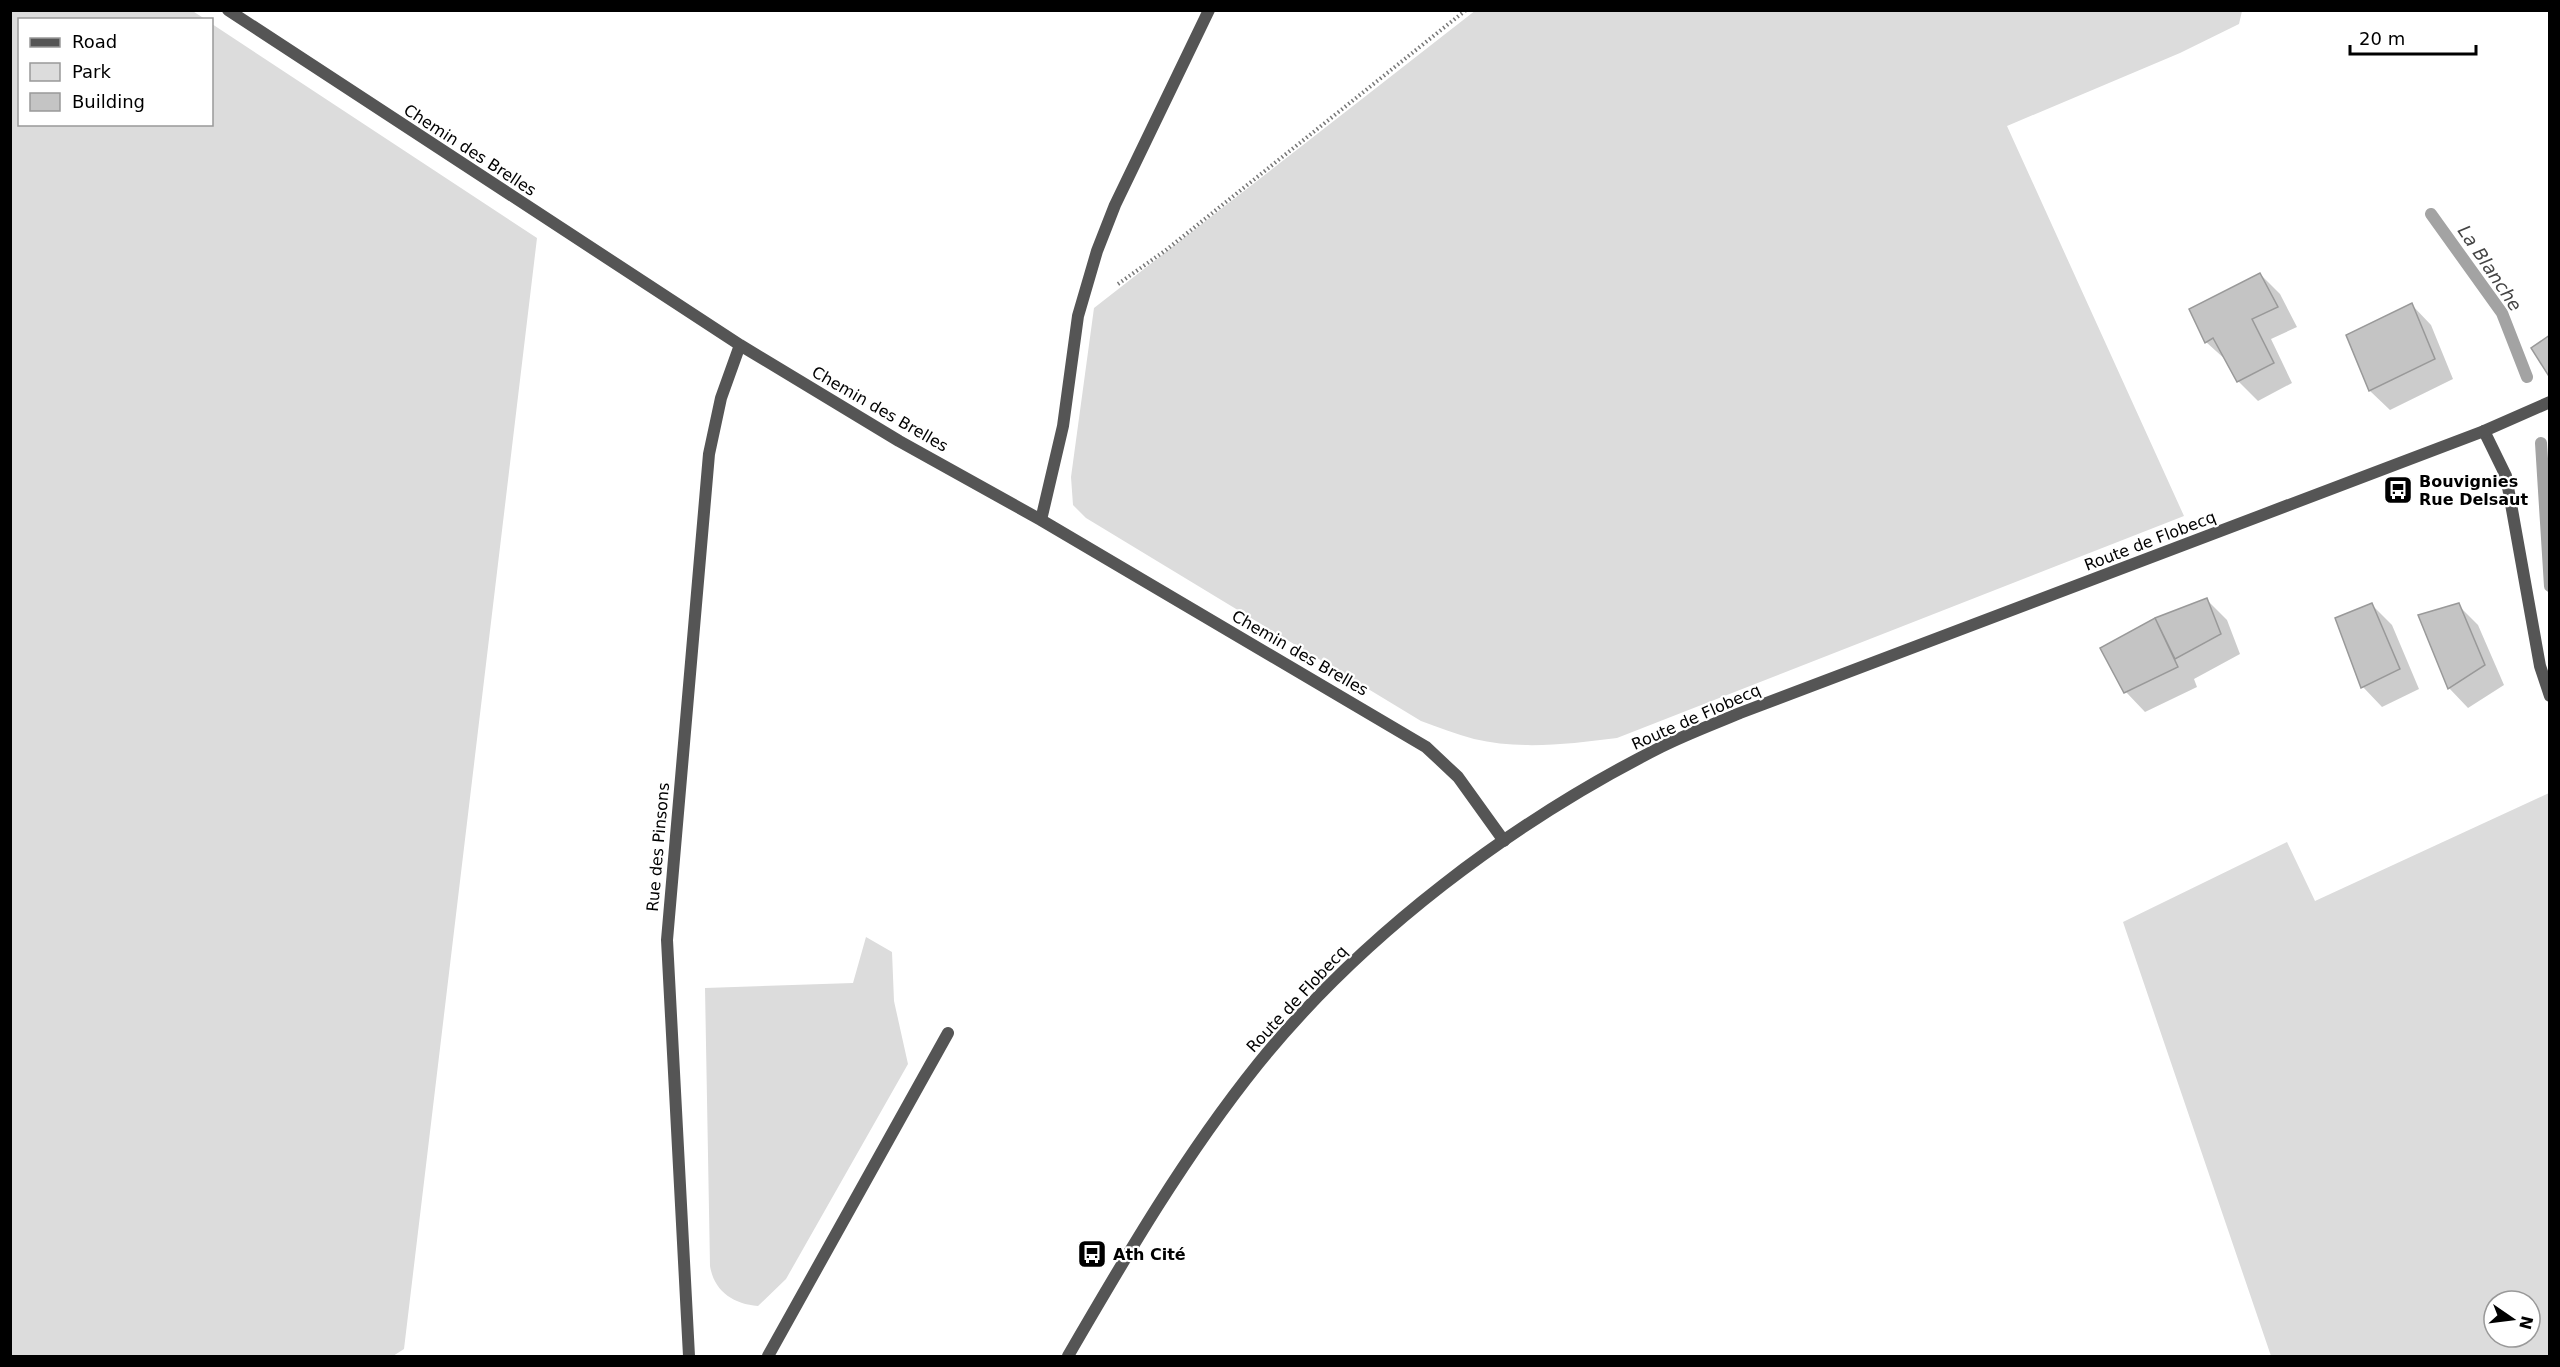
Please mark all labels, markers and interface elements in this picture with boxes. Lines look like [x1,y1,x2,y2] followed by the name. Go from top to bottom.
[18,18,213,126] legend
[2350,18,2476,56] scale bar
[2359,28,2405,49] text: 20 m
[72,31,117,52] text: Road
[72,61,111,82] text: Park
[72,91,145,112] text: Building
[400,100,540,200] street label: Chemin des Brelles
[2454,221,2526,315] water label: La Blanche
[809,362,951,456] street label: Chemin des Brelles
[2419,472,2528,509] place label: Bouvignies Rue Delsaut
[2382,474,2414,506] bus stop icon: Bouvignies Rue Delsaut
[2082,507,2218,575] street label: Route de Flobecq
[1229,606,1371,700] street label: Chemin des Brelles
[1629,680,1763,754] street label: Route de Flobecq
[643,782,673,912] street label: Rue des Pinsons
[1243,942,1351,1056] street label: Route de Flobecq
[1076,1238,1108,1270] bus stop icon: Ath Cité
[1113,1245,1186,1264] place label: Ath Cité
[2482,1289,2542,1349] north arrow
[2515,1314,2537,1331] text: N

